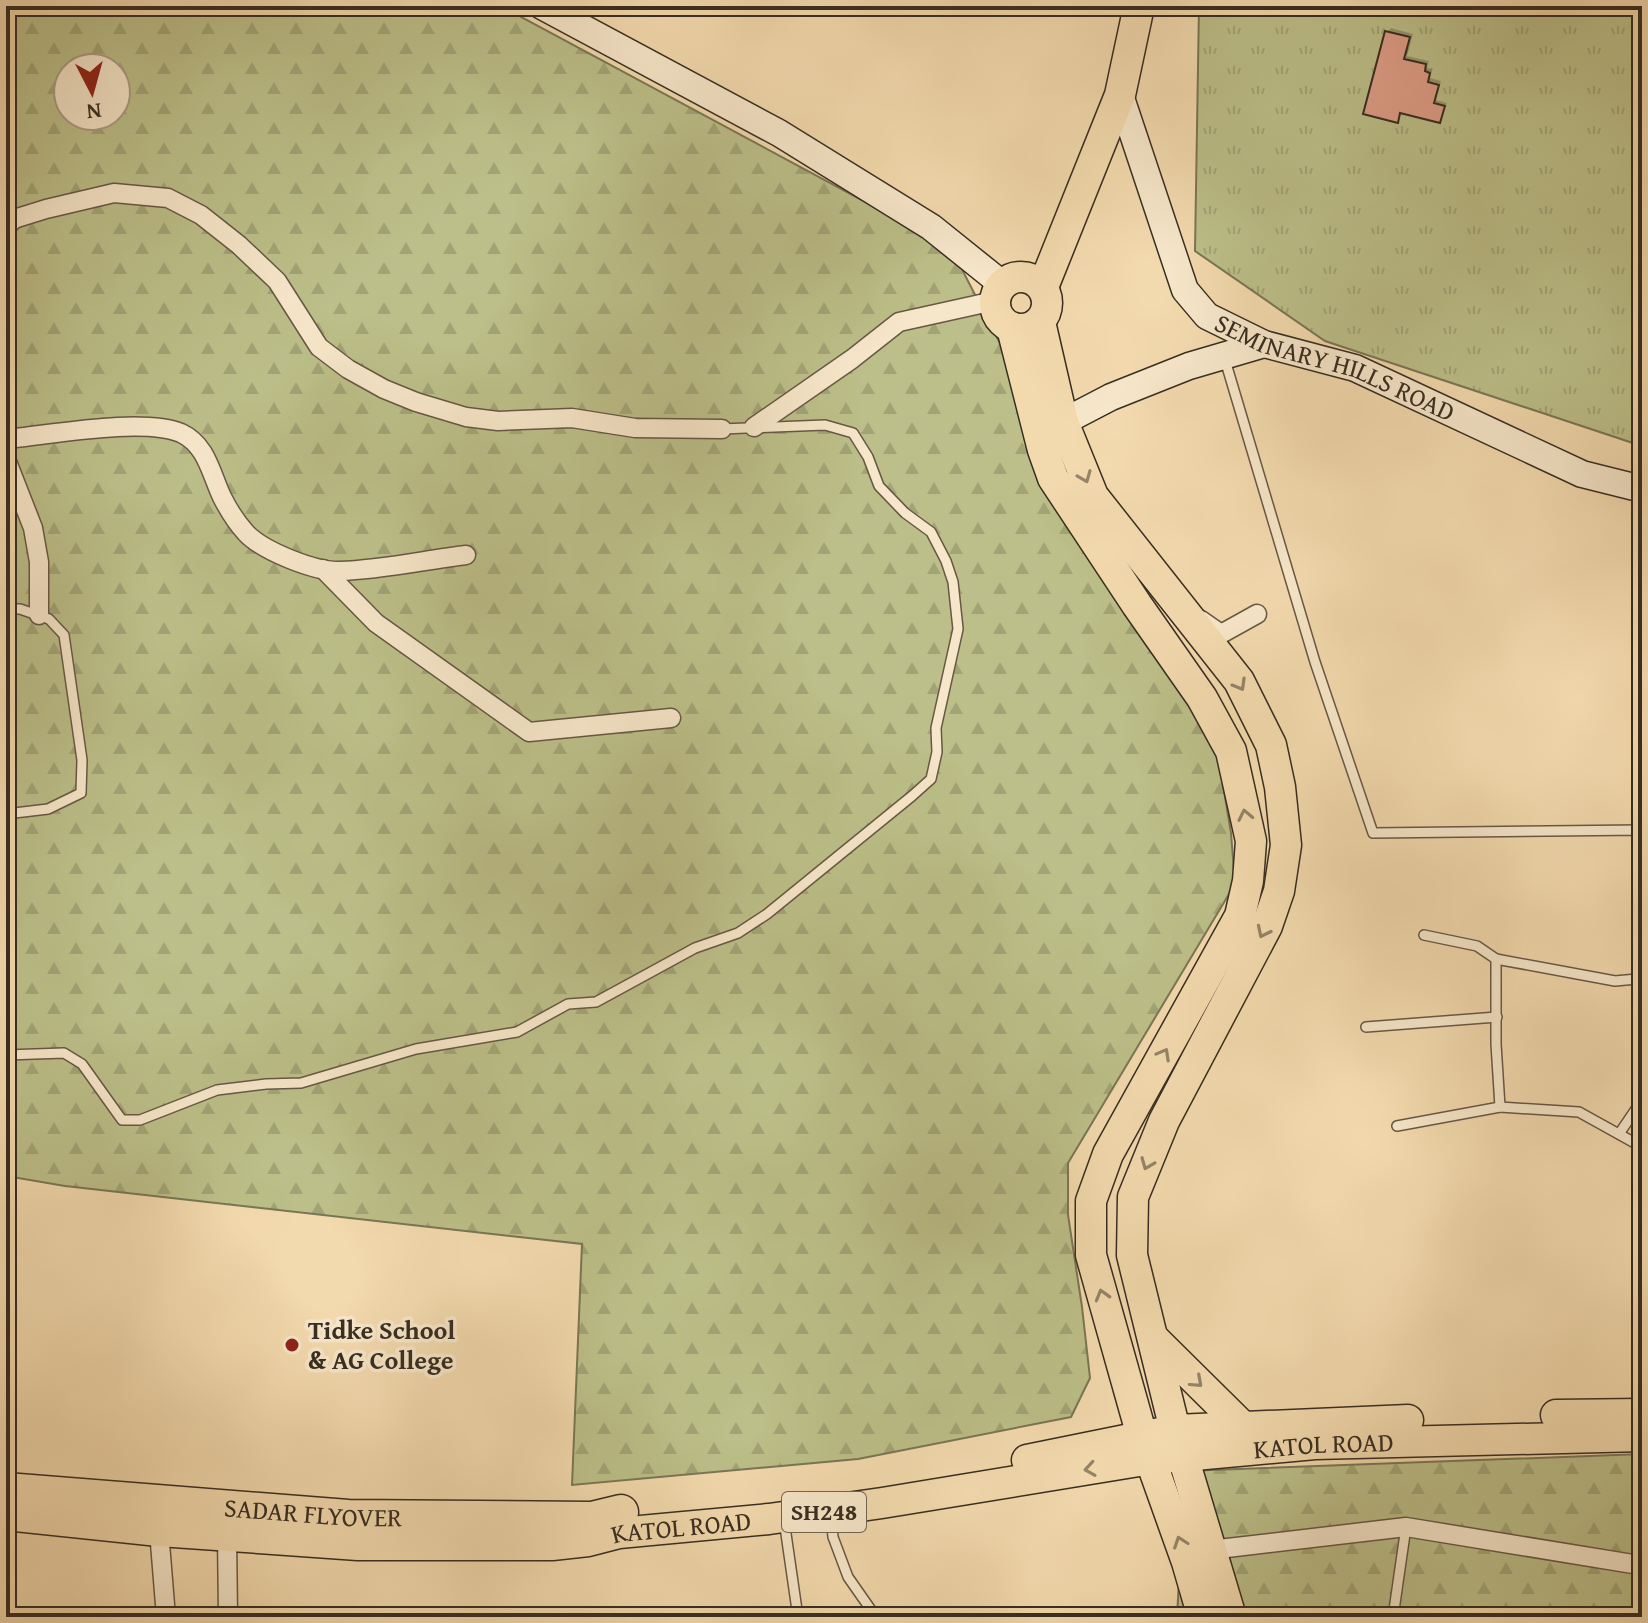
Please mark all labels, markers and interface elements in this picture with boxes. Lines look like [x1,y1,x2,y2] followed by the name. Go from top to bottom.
[52,52,132,132] north arrow
[85,95,103,129] text: N
[1208,303,1462,431] street label: SEMINARY HILLS ROAD
[1075,469,1092,483] one-way arrow
[1230,676,1246,691] one-way arrow
[1237,809,1254,822] one-way arrow
[1257,924,1273,938] one-way arrow
[1154,1047,1169,1062] one-way arrow
[1140,1156,1156,1170] one-way arrow
[1095,1288,1111,1302] one-way arrow
[308,1310,455,1379] place label: Tidke School & AG College
[283,1336,301,1354] marker: Tidke School & AG College
[1188,1372,1203,1386] one-way arrow
[1252,1422,1394,1469] street label: KATOL ROAD
[1083,1460,1096,1477] one-way arrow
[223,1487,402,1536] street label: SADAR FLYOVER
[782,1492,866,1532] road number: SH248
[607,1501,753,1553] street label: KATOL ROAD
[1173,1536,1189,1550] one-way arrow

